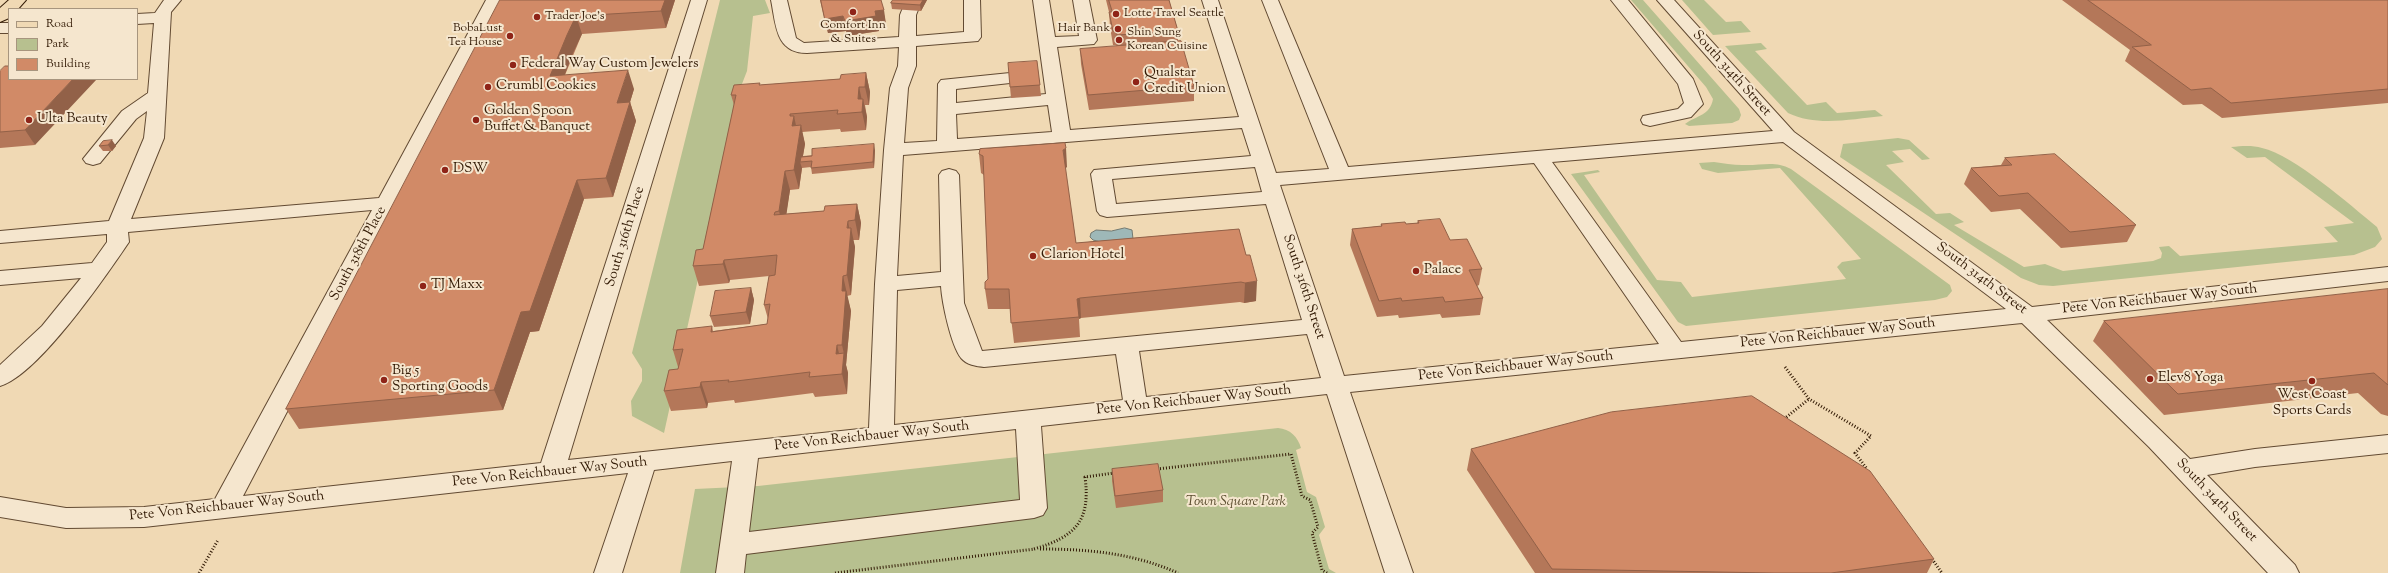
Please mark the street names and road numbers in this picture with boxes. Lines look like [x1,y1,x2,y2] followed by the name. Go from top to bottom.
[1688,28,1774,120] street label: South 314th Street
[603,185,649,289] street label: South 316th Place
[327,204,391,304] street label: South 318th Place
[1278,232,1328,342] street label: South 316th Street
[1932,239,2030,319] street label: South 314th Street
[2062,281,2258,319] street label: Pete Von Reichbauer Way South
[1740,315,1936,353] street label: Pete Von Reichbauer Way South
[1418,348,1614,386] street label: Pete Von Reichbauer Way South
[1096,382,1292,420] street label: Pete Von Reichbauer Way South
[774,418,970,456] street label: Pete Von Reichbauer Way South
[452,454,648,492] street label: Pete Von Reichbauer Way South
[2172,456,2260,546] street label: South 314th Street
[129,488,325,526] street label: Pete Von Reichbauer Way South

